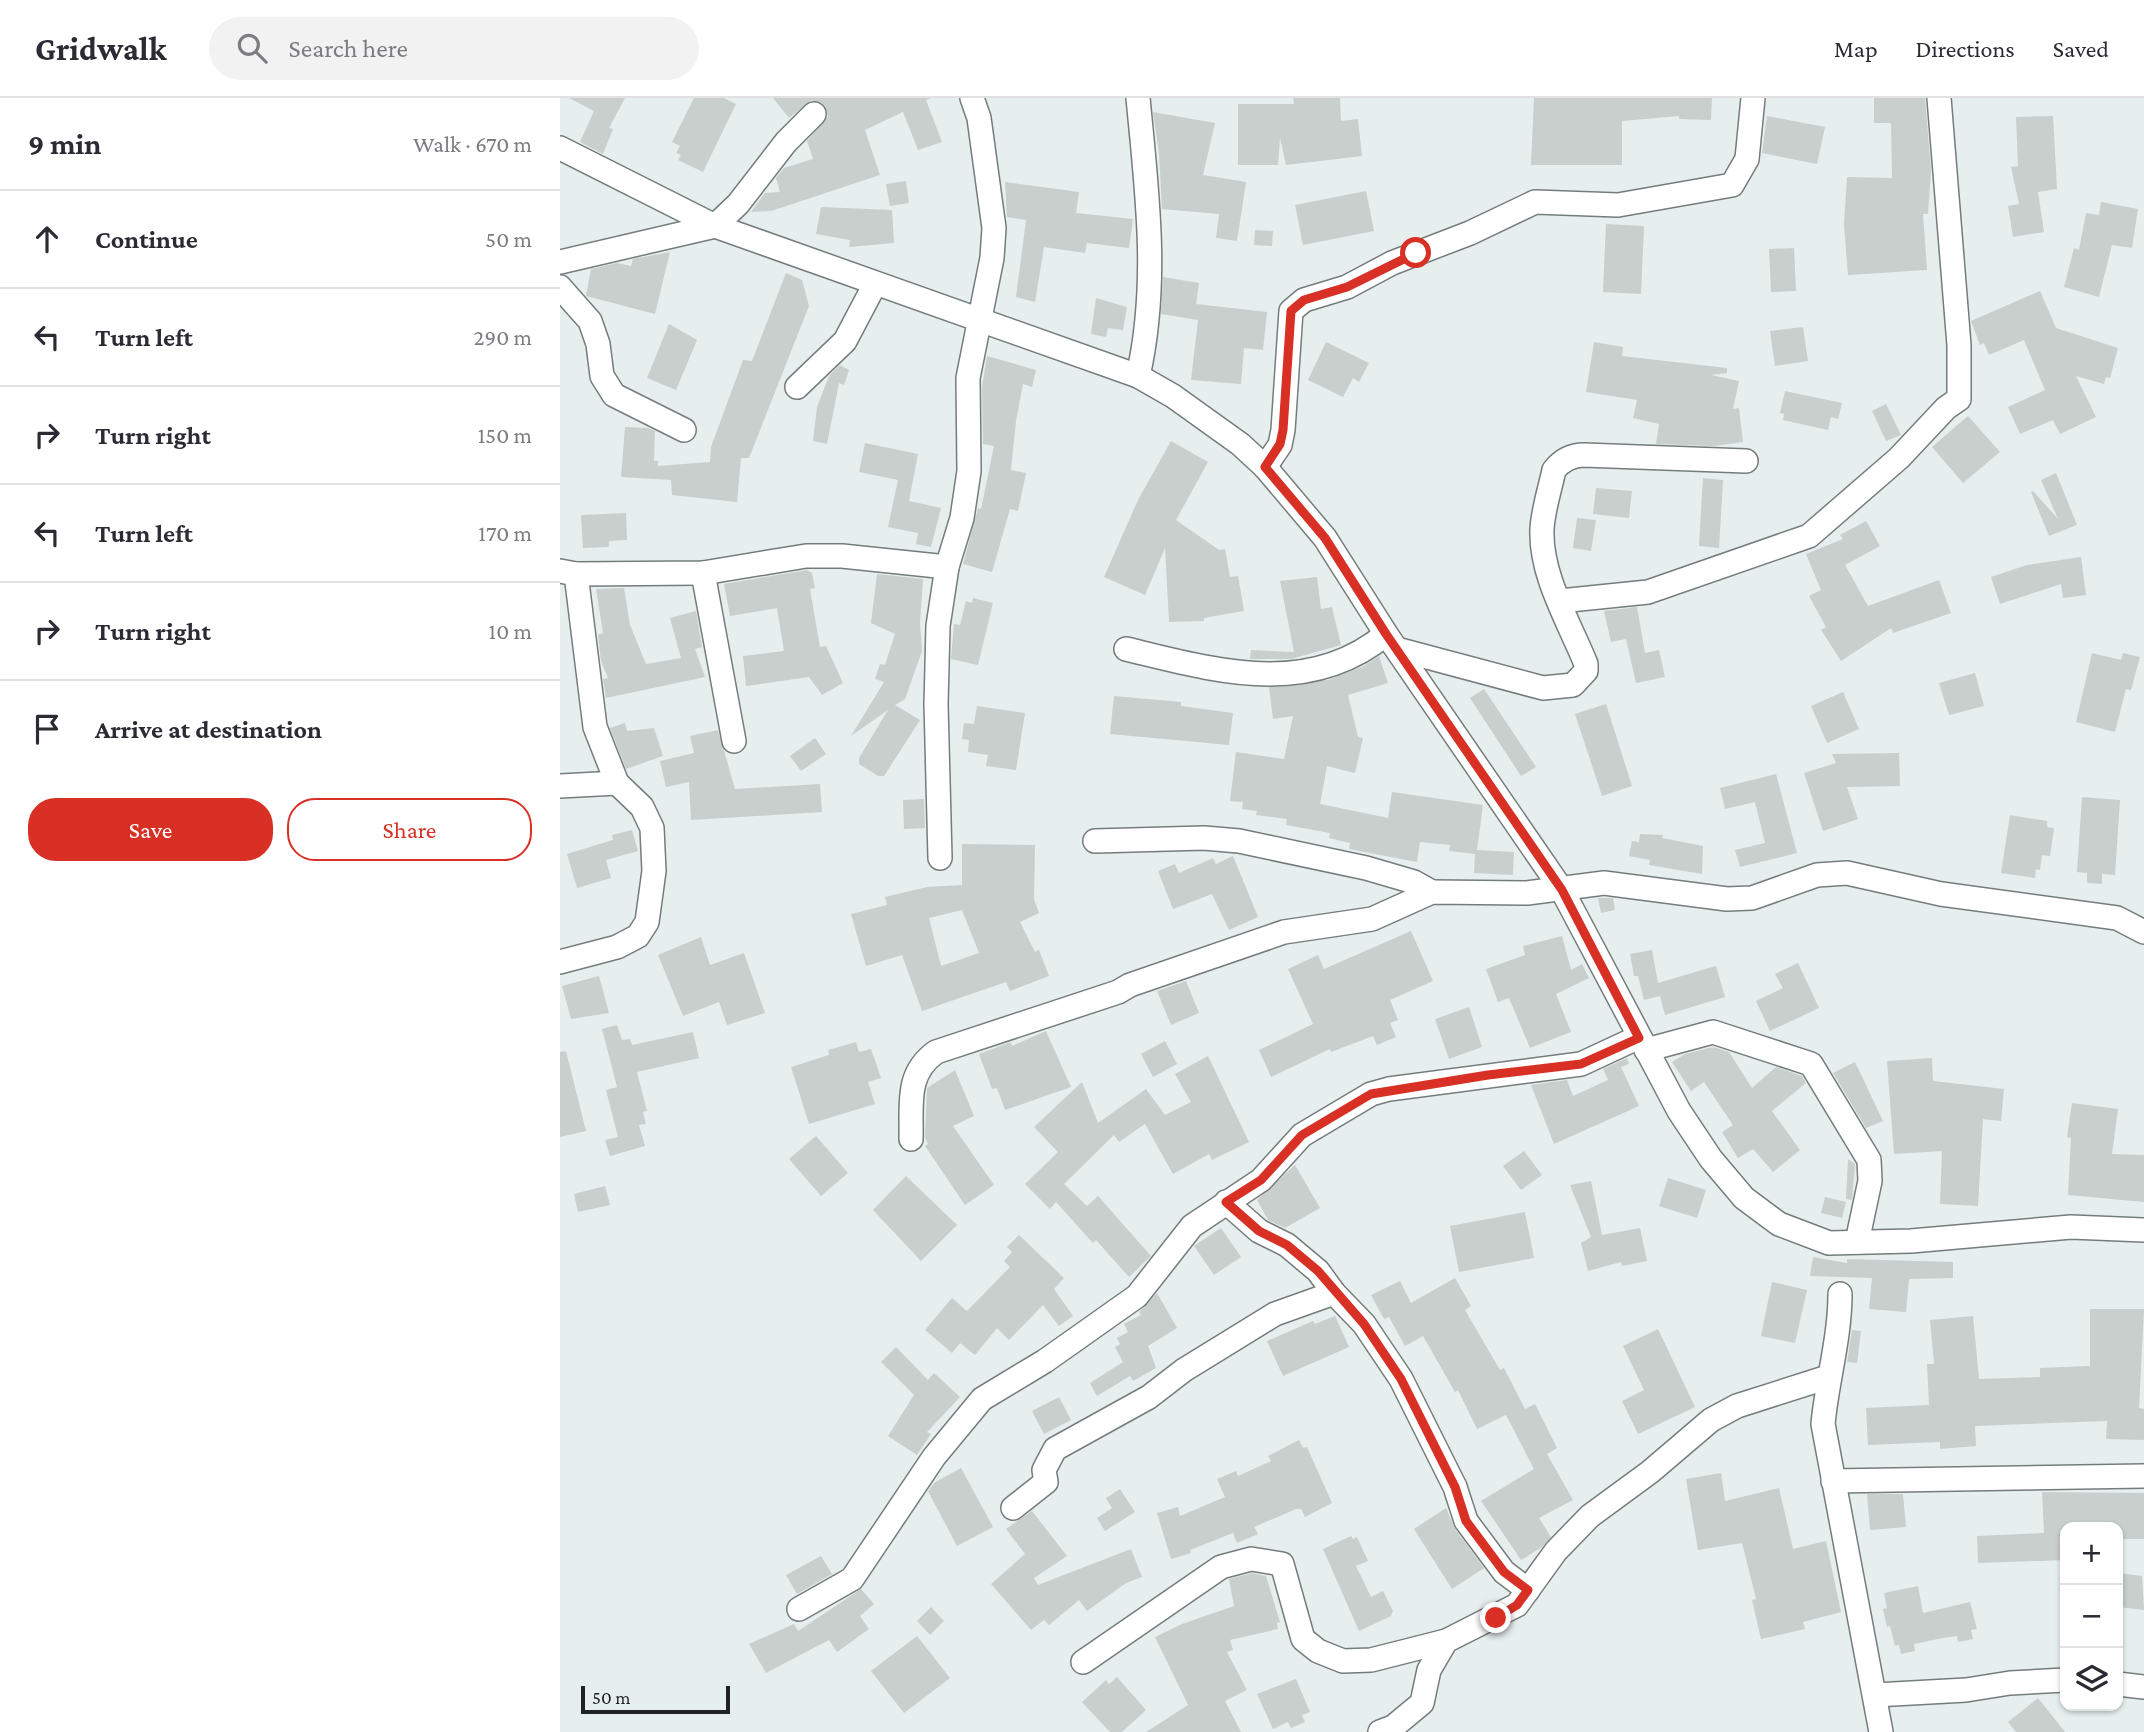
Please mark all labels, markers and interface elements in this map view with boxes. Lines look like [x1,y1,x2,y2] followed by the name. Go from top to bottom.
[209,17,699,80] search box
[233,29,271,67] icon: search
[35,30,167,67] text: Gridwalk
[289,34,408,63] text: Search here
[1834,35,1878,62] text: Map
[1916,35,2015,62] text: Directions
[2053,35,2109,62] text: Saved
[28,127,101,160] text: 9 min
[413,131,532,157] text: Walk · 670 m
[28,220,66,258] icon: ahead
[95,225,198,254] text: Continue
[485,226,532,252] text: 50 m
[1400,237,1431,268] route start
[28,318,66,356] icon: left
[95,323,193,352] text: Turn left
[474,324,532,350] text: 290 m
[28,416,66,454] icon: right
[95,421,211,450] text: Turn right
[478,422,532,448] text: 150 m
[28,514,66,552] icon: left
[95,519,193,548] text: Turn left
[478,520,532,546] text: 170 m
[28,612,66,650] icon: right
[95,617,211,646] text: Turn right
[489,618,532,644] text: 10 m
[28,710,66,748] icon: arrive
[95,715,322,744] text: Arrive at destination
[28,798,273,861] button: Save
[287,798,532,861] button: Share
[2060,1522,2123,1711] map controls
[2060,1522,2123,1585] button: +
[2060,1585,2123,1648] button: −
[1480,1602,1511,1633] route end
[2060,1648,2123,1711] button: layers
[581,1683,730,1715] scale bar
[592,1687,631,1708] text: 50 m

